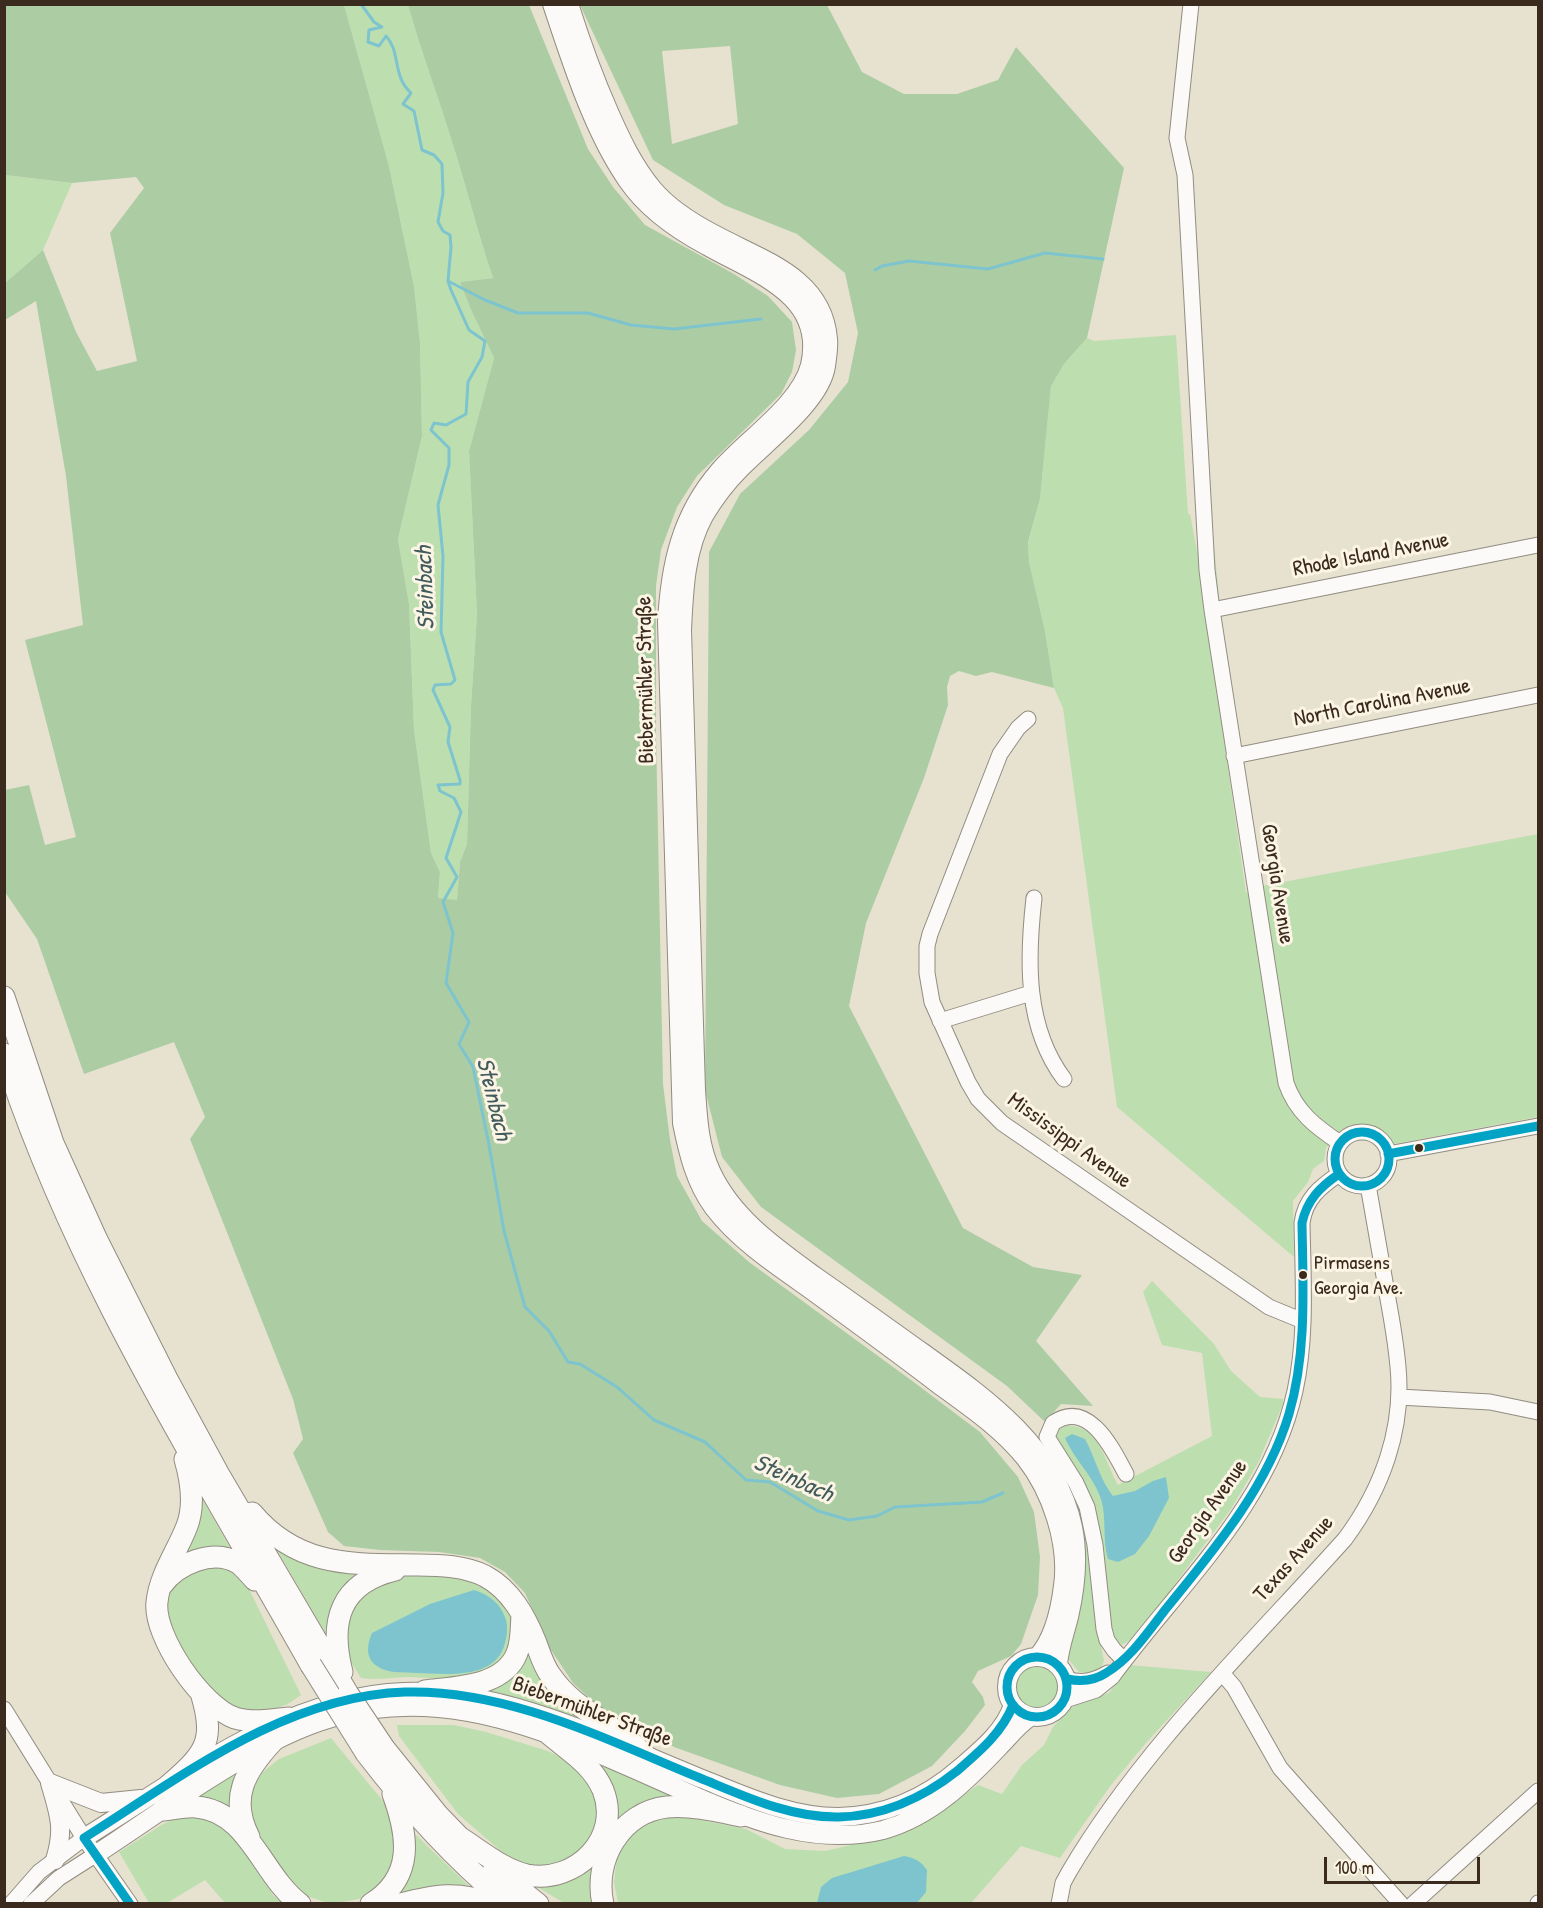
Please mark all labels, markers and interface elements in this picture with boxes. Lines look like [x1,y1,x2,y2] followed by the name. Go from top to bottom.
[1291,527,1451,583] street label: Rhode Island Avenue
[410,546,442,630] water label: Steinbach
[631,596,661,764] street label: Biebermühler Straße
[1292,673,1472,733] street label: North Carolina Avenue
[1255,822,1299,946] street label: Georgia Avenue
[469,1055,517,1143] water label: Steinbach
[1002,1087,1136,1195] street label: Mississippi Avenue
[1413,1142,1425,1154] unlabelled marker
[1314,1252,1403,1299] place label: Pirmasens Georgia Ave.
[1297,1269,1309,1281] marker: Pirmasens Georgia Ave.
[749,1449,837,1509] water label: Steinbach
[1163,1455,1253,1569] street label: Georgia Avenue
[1248,1510,1340,1608] street label: Texas Avenue
[509,1671,675,1753] street label: Biebermühler Straße
[1327,1845,1483,1883] scale bar
[1335,1855,1374,1880] text: 100 m

